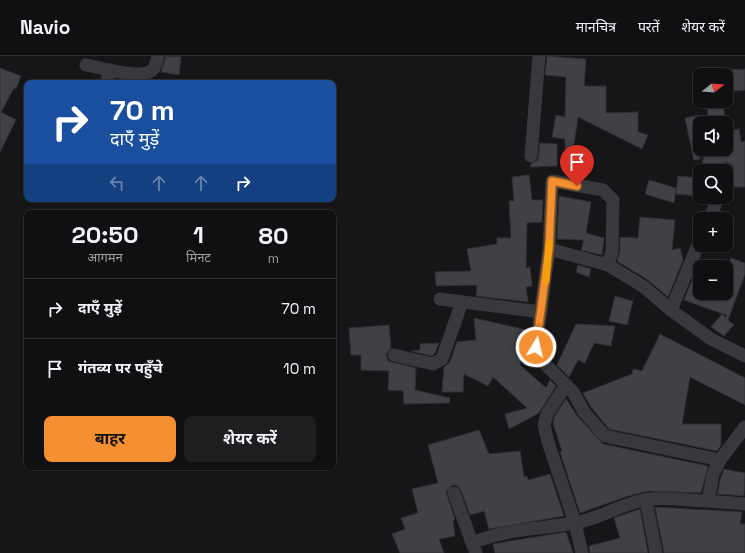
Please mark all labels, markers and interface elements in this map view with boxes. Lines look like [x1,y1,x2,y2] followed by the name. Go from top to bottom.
[20,15,70,40] text: Navio
[576,18,616,36] text: मानचित्र
[638,18,660,36] text: परतें
[682,18,725,36] text: शेयर करें
[693,68,733,108] north arrow
[693,68,733,300] map controls
[110,92,175,128] text: 70 m
[44,96,96,148] icon: right
[693,116,733,156] button: sound
[110,127,159,150] text: दाएँ मुड़ें
[560,145,594,186] pin
[566,151,588,173] icon: arrive
[693,164,733,204] button: search
[106,172,128,194] icon: left
[148,172,170,194] icon: ahead
[190,172,212,194] icon: ahead
[232,172,254,194] icon: right
[693,212,733,252] button: +
[72,219,138,250] text: 20:50
[193,219,204,250] text: 1
[258,220,288,251] text: 80
[87,249,123,266] text: आगमन
[186,249,211,266] text: मिनट
[268,250,279,267] text: m
[693,260,733,300] button: −
[44,298,66,320] icon: right
[78,298,122,317] text: दाएँ मुड़ें
[281,299,316,318] text: 70 m
[515,326,557,368] position arrow
[44,358,66,380] icon: arrive
[78,358,163,377] text: गंतव्य पर पहुँचे
[283,359,316,378] text: 10 m
[44,416,176,462] button: बाहर
[184,416,316,462] button: शेयर करें

